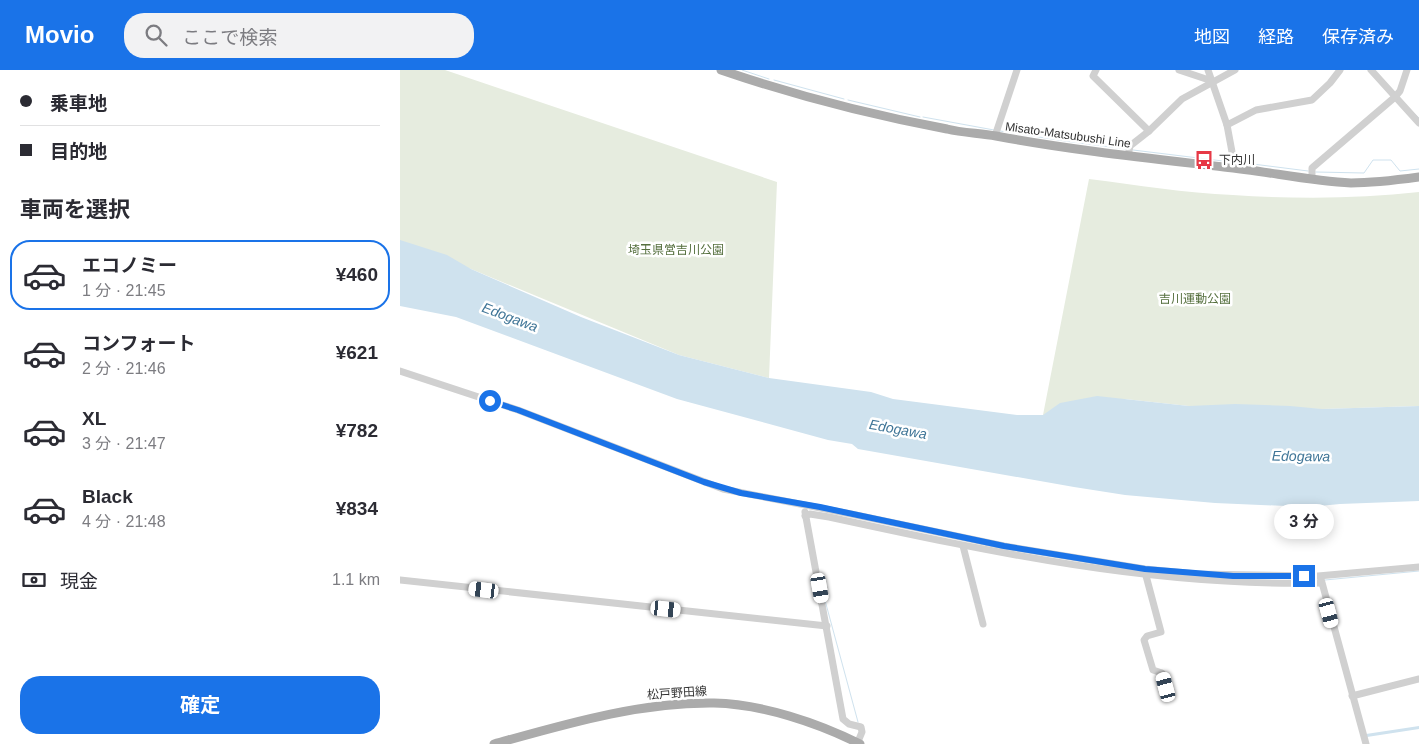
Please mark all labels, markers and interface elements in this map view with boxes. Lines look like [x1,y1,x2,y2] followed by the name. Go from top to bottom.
[124,13,474,58] search box
[25,21,94,48] text: Movio
[142,21,170,49] icon: search
[182,27,277,48] text: ここで検索
[1194,27,1230,47] text: 地図
[1258,27,1294,47] text: 経路
[1322,27,1394,47] text: 保存済み
[50,93,107,114] text: 乗車地
[1004,119,1132,151] street label: Misato-Matsubushi Line
[50,141,107,162] text: 目的地
[1193,149,1215,171] bus stop icon: 下内川
[1219,153,1255,167] place label: 下内川
[20,197,130,222] text: 車両を選択
[628,243,724,257] park label: 埼玉県営吉川公園
[22,253,67,298] icon: car
[82,255,177,276] text: エコノミー
[336,264,378,285] text: ¥460
[82,282,166,299] text: 1 分 · 21:45
[1159,292,1231,306] park label: 吉川運動公園
[480,299,540,335] water label: Edogawa
[22,331,67,376] icon: car
[82,333,195,354] text: コンフォート
[336,342,378,363] text: ¥621
[82,360,166,377] text: 2 分 · 21:46
[479,390,501,412] route start
[82,408,106,429] text: XL
[22,409,67,454] icon: car
[868,416,928,442] water label: Edogawa
[336,420,378,441] text: ¥782
[82,435,166,452] text: 3 分 · 21:47
[1272,447,1331,465] water label: Edogawa
[82,486,133,507] text: Black
[22,487,67,532] icon: car
[336,498,378,519] text: ¥834
[1274,504,1334,538] callout: 3 分
[82,513,166,530] text: 4 分 · 21:48
[1289,513,1319,530] text: 3 分
[1293,565,1315,587] route end
[20,566,48,594] icon: cash
[60,571,98,592] text: 現金
[332,571,380,588] text: 1.1 km
[810,572,829,604] car
[468,581,499,599] car
[1317,597,1340,629] car
[650,600,681,618] car
[1154,671,1177,703] car
[20,676,380,734] button: 確定
[647,684,707,702] street label: 松戸野田線

